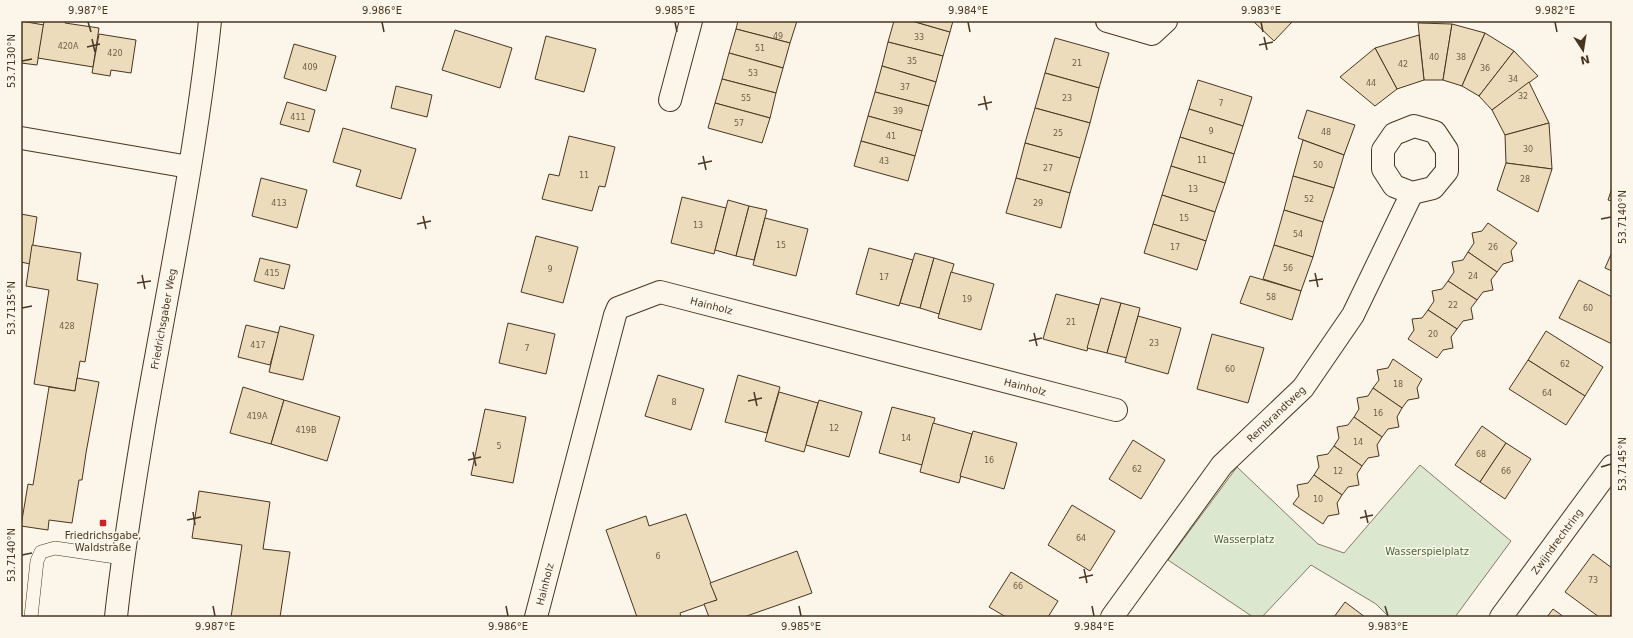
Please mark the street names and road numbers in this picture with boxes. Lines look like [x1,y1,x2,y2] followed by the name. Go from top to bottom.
[149,268,178,370] street label: Friedrichsgaber Weg
[689,295,734,317] street label: Hainholz
[1003,376,1047,398] street label: Hainholz
[1245,384,1308,444] street label: Rembrandtweg
[1529,507,1585,577] street label: Zwijndrechtring
[534,562,556,607] street label: Hainholz

